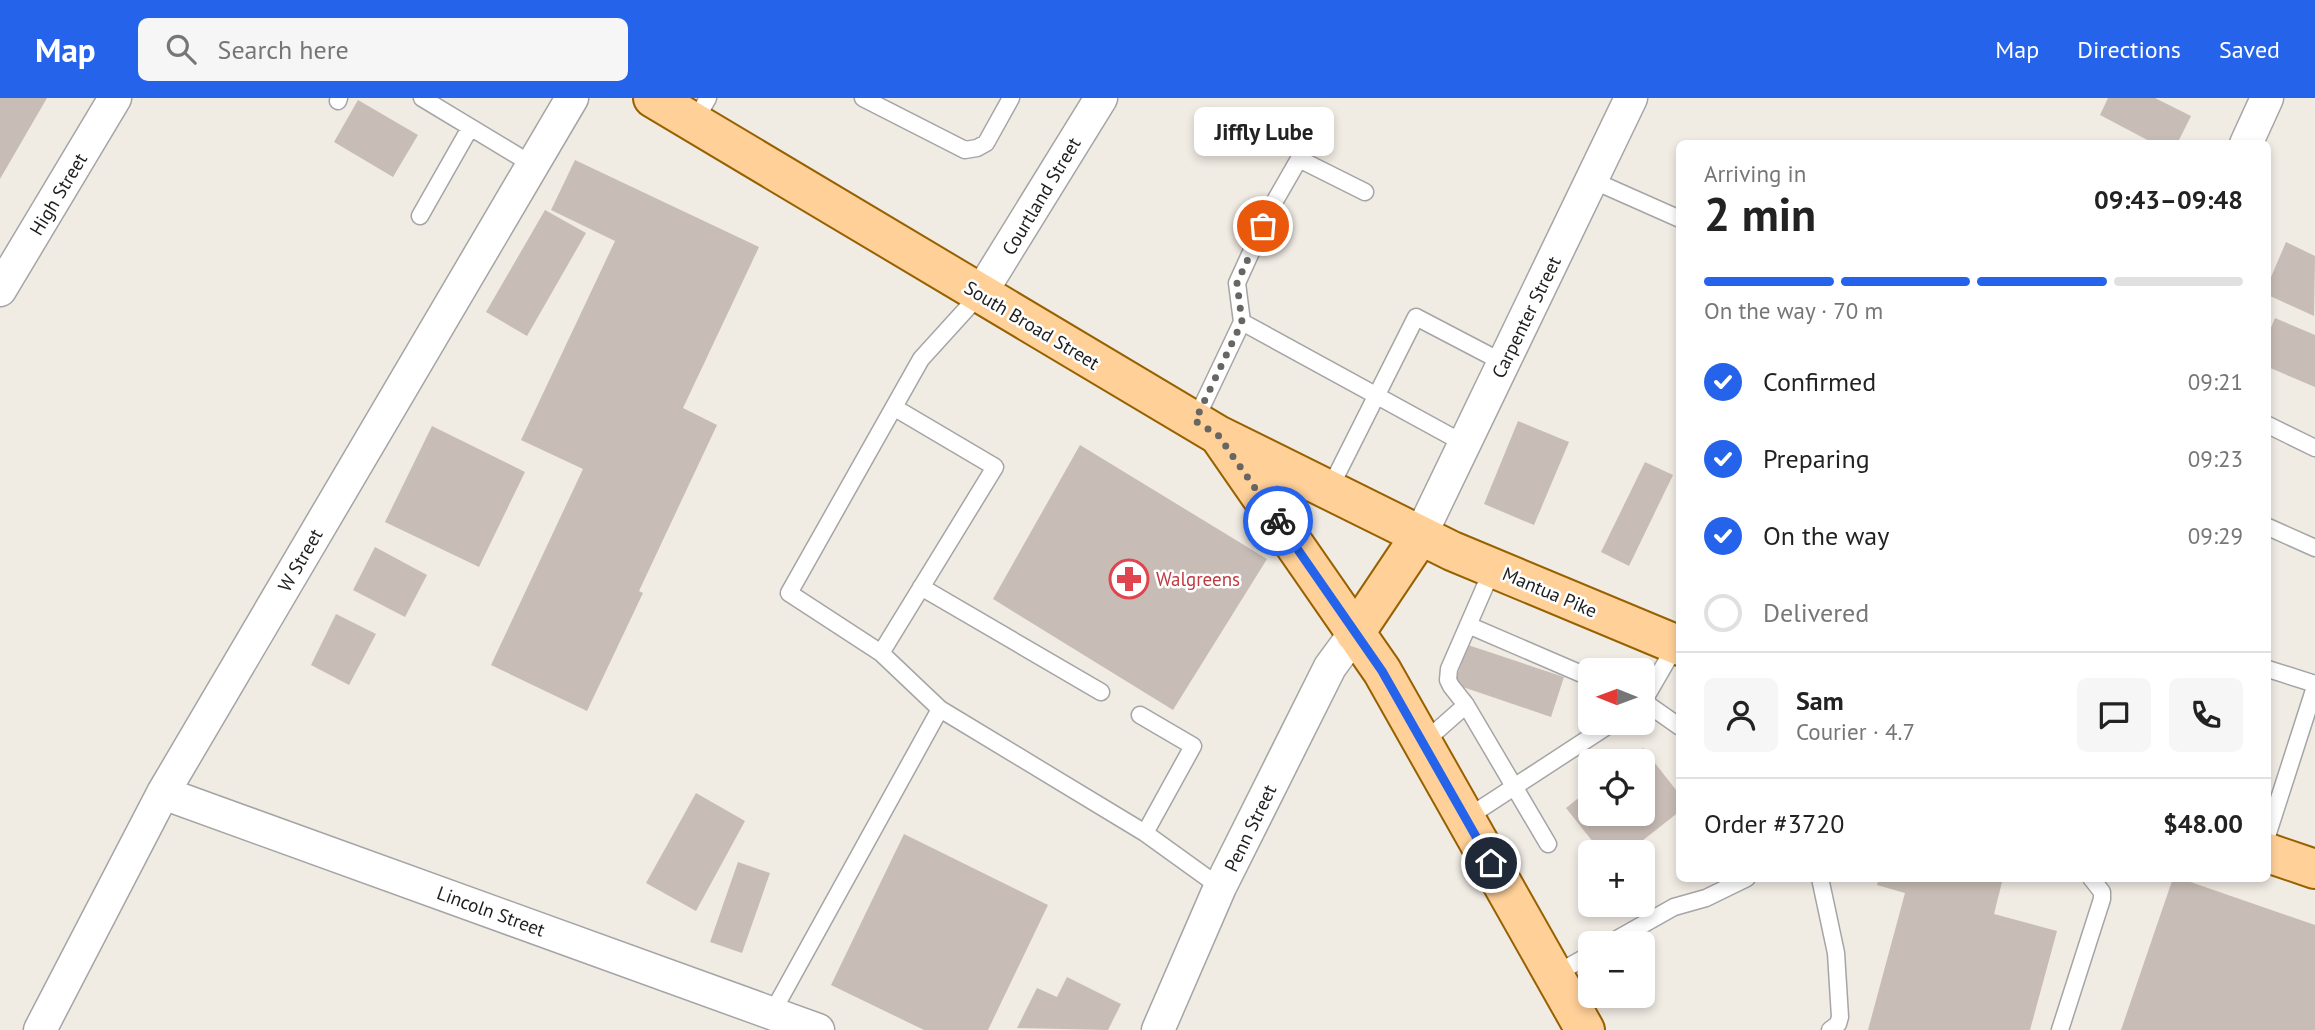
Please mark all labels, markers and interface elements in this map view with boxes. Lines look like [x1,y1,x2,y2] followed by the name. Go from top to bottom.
[138,18,628,81] search box
[35,28,96,71] text: Map
[162,30,200,68] icon: search
[218,33,349,66] text: Search here
[1995,34,2039,65] text: Map
[2077,34,2181,65] text: Directions
[2219,34,2280,65] text: Saved
[1193,107,1333,156] callout: Jiffly Lube
[1214,117,1314,146] text: Jiffly Lube
[996,132,1086,259] street label: Courtland Street
[24,148,92,240] street label: High Street
[1704,159,1806,188] text: Arriving in
[2094,183,2243,216] text: 09:43–09:48
[1704,184,1816,244] text: 2 min
[1233,196,1293,256] pin
[1244,207,1282,245] icon: bag
[1486,252,1566,382] street label: Carpenter Street
[960,275,1104,375] street label: South Broad Street
[1704,296,1883,325] text: On the way · 70 m
[1704,363,1742,401] icon: check
[1763,365,1876,398] text: Confirmed
[2188,367,2243,396] text: 09:21
[1704,440,1742,478] icon: check
[1763,442,1870,475] text: Preparing
[2188,444,2243,473] text: 09:23
[1243,486,1313,556] courier
[1259,502,1297,540] icon: bike
[1704,517,1742,555] icon: check
[1763,519,1889,552] text: On the way
[2188,521,2243,550] text: 09:29
[272,524,328,596] street label: W Street
[1108,558,1150,600] pharmacy icon: Walgreens
[1499,561,1601,623] street label: Mantua Pike
[1156,567,1240,591] place label: Walgreens
[1763,596,1869,629] text: Delivered
[1578,658,1656,735] north arrow
[1578,658,1655,1008] map controls
[1704,678,1778,752] button: person
[2077,678,2151,752] button: chat
[2169,678,2243,752] button: phone
[1796,684,1844,717] text: Sam
[1796,717,1915,746] text: Courier · 4.7
[1578,749,1655,826] button: locate
[1219,780,1282,875] street label: Penn Street
[1704,807,1844,840] text: Order #3720
[2163,807,2243,840] text: $48.00
[1461,833,1521,893] pin
[1578,840,1655,917] button: +
[1472,844,1510,882] icon: home
[434,880,549,942] street label: Lincoln Street
[1578,931,1655,1008] button: −

